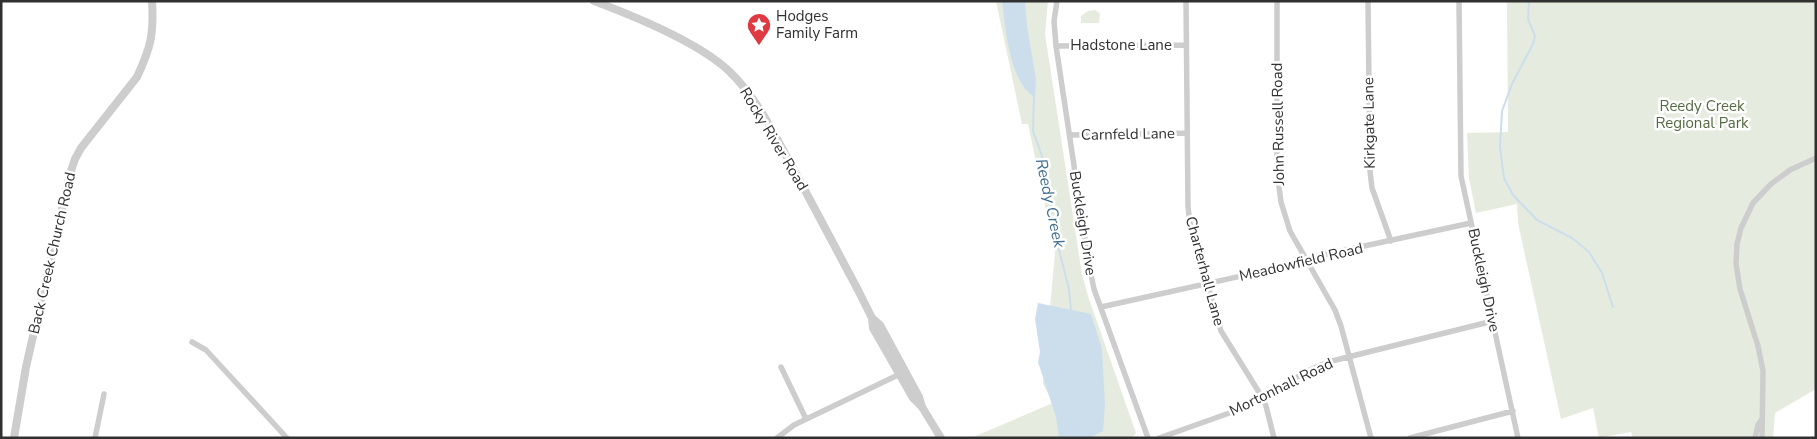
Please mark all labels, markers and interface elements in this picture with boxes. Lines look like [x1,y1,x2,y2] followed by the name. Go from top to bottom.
[776,6,858,43] place label: Hodges Family Farm
[746,12,772,46] place icon: Hodges Family Farm
[1070,35,1172,55] street label: Hadstone Lane
[1267,63,1289,186] street label: John Russell Road
[1358,77,1380,169] street label: Kirkgate Lane
[735,84,813,194] street label: Rocky River Road
[1655,96,1749,133] park label: Reedy Creek Regional Park
[1081,123,1175,145] street label: Carnfeld Lane
[1030,157,1070,251] water label: Reedy Creek
[1065,169,1101,277] street label: Buckleigh Drive
[24,170,80,336] street label: Back Creek Church Road
[1181,214,1229,328] street label: Charterhall Lane
[1463,226,1505,334] street label: Buckleigh Drive
[1237,238,1365,286] street label: Meadowfield Road
[1226,353,1336,421] street label: Mortonhall Road

